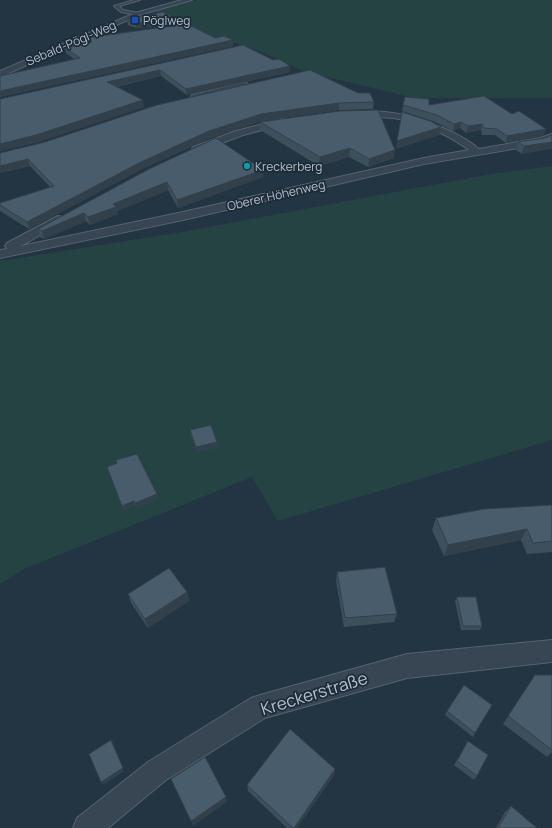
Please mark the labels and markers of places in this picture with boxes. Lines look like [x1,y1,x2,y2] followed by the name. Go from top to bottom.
[143,12,190,29] place label: Pöglweg
[130,15,140,25] marker: Pöglweg
[255,158,322,175] place label: Kreckerberg
[242,161,252,171] marker: Kreckerberg

